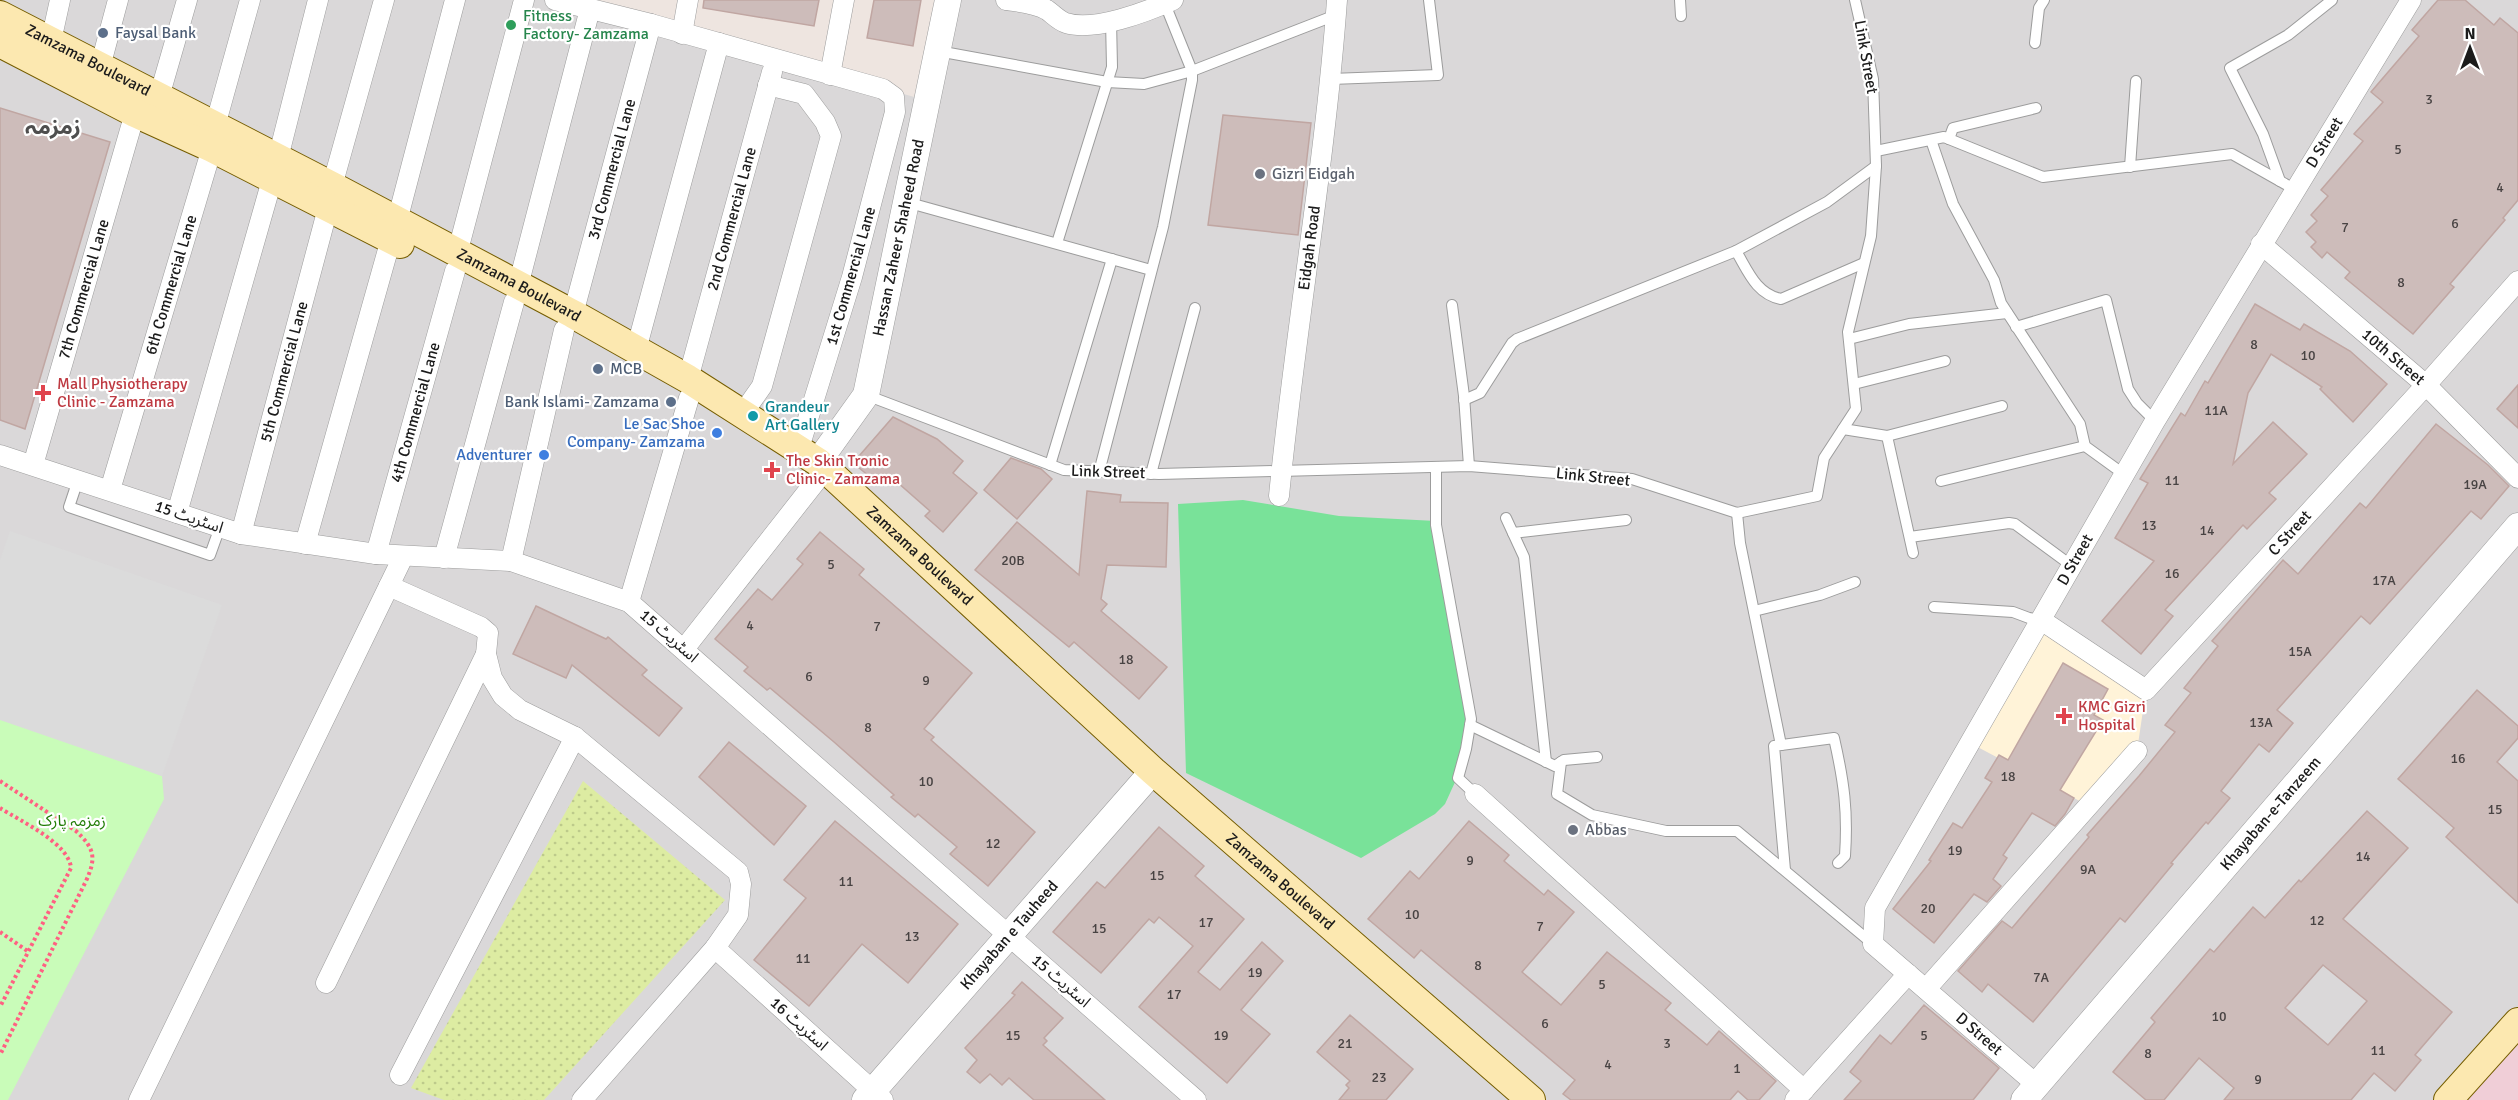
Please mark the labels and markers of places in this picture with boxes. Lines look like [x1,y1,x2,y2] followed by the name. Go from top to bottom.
[523,6,649,44] place label: Fitness Factory- Zamzama
[504,18,518,32] marker: Fitness Factory- Zamzama
[115,23,196,43] place label: Faysal Bank
[96,26,110,40] marker: Faysal Bank
[1272,164,1355,184] place label: Gizri Eidgah
[1253,167,1267,181] marker: Gizri Eidgah
[610,359,642,379] place label: MCB
[591,362,605,376] marker: MCB
[57,374,188,412] place label: Mall Physiotherapy Clinic - Zamzama
[34,384,52,402] marker: Mall Physiotherapy Clinic - Zamzama
[504,392,659,412] place label: Bank Islami- Zamzama
[664,395,678,409] marker: Bank Islami- Zamzama
[765,397,840,435] place label: Grandeur Art Gallery
[746,409,760,423] marker: Grandeur Art Gallery
[567,414,705,452] place label: Le Sac Shoe Company- Zamzama
[710,426,724,440] marker: Le Sac Shoe Company- Zamzama
[456,445,532,465] place label: Adventurer
[537,448,551,462] marker: Adventurer
[786,451,900,489] place label: The Skin Tronic Clinic- Zamzama
[763,461,781,479] marker: The Skin Tronic Clinic- Zamzama
[2078,697,2146,735] place label: KMC Gizri Hospital
[2055,707,2073,725] marker: KMC Gizri Hospital
[1585,820,1627,840] place label: Abbas
[1566,823,1580,837] marker: Abbas

